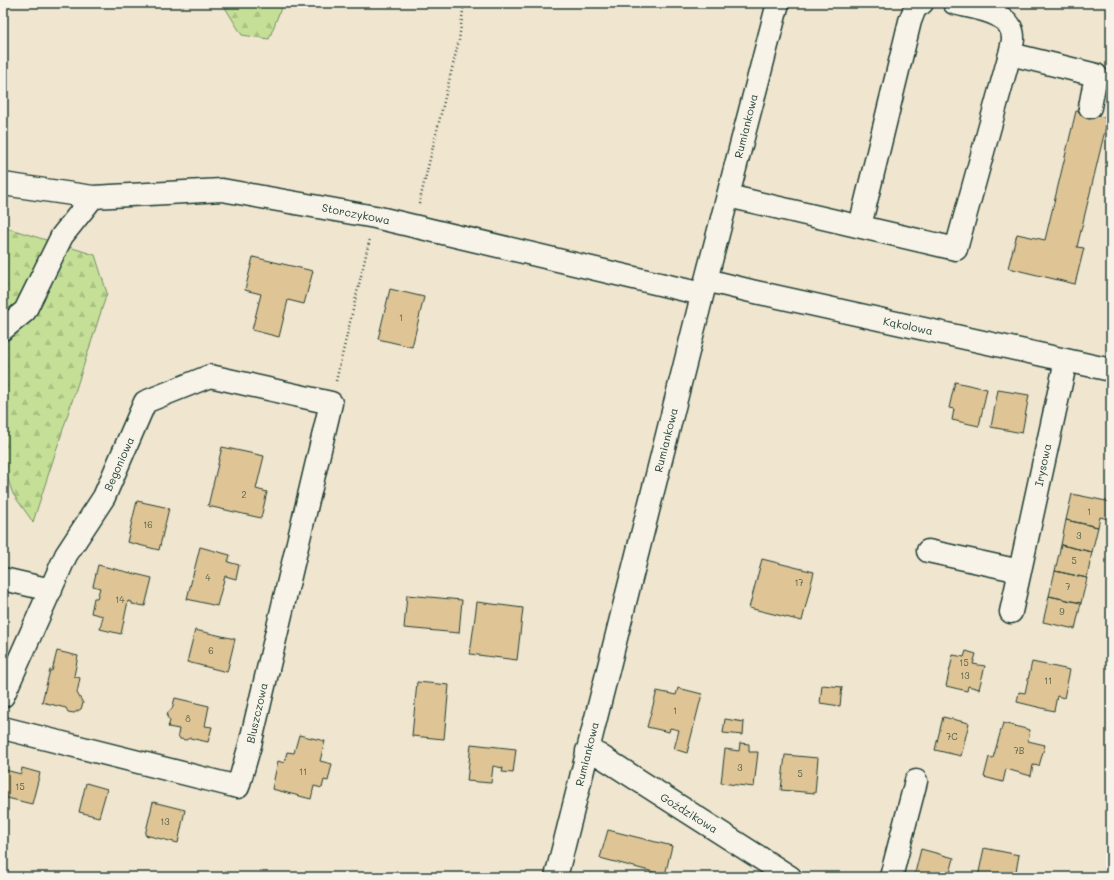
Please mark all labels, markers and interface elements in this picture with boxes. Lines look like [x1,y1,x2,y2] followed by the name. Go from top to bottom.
[730,92,761,160] street label: Rumiankowa
[321,200,392,227] street label: Storczykowa
[399,312,403,323] house number: 1
[882,313,935,338] street label: Kąkolowa
[650,406,681,474] street label: Rumiankowa
[100,434,137,493] street label: Begoniowa
[1031,442,1054,488] street label: Irysowa
[241,489,247,500] house number: 2
[1087,506,1091,517] house number: 1
[143,519,153,530] house number: 16
[1076,530,1082,541] house number: 3
[1071,555,1077,566] house number: 5
[205,572,211,583] house number: 4
[794,577,804,588] house number: 17
[1065,581,1071,592] house number: 7
[115,594,125,605] house number: 14
[1059,606,1065,617] house number: 9
[208,645,214,656] house number: 6
[959,657,969,668] house number: 15
[960,670,970,681] house number: 13
[1044,675,1052,686] house number: 11
[242,681,271,745] street label: Bluszczowa
[673,705,677,716] house number: 1
[185,713,191,724] house number: 8
[571,720,602,788] street label: Rumiankowa
[946,731,958,742] house number: 7C
[1014,745,1025,756] house number: 7B
[737,762,743,773] house number: 3
[299,766,307,777] house number: 11
[797,768,803,779] house number: 5
[15,781,25,792] house number: 15
[658,789,721,836] street label: Goździkowa
[160,816,170,827] house number: 13

